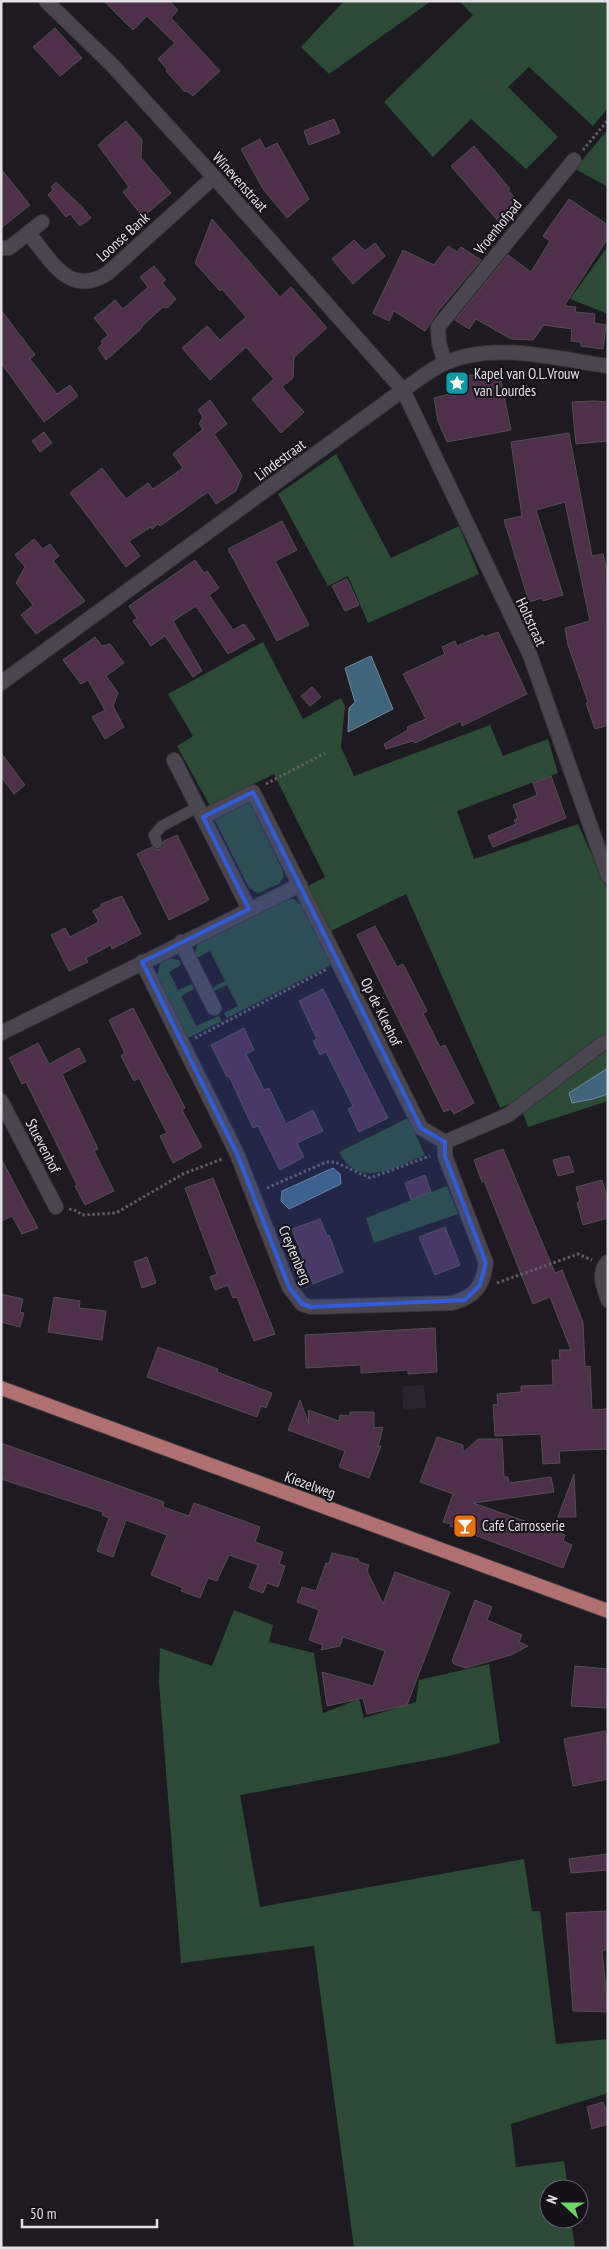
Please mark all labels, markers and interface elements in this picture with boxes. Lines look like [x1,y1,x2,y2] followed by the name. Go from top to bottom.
[209,148,272,215] street label: Winevenstraat
[469,195,526,259] street label: Vroenhofpad
[92,208,153,265] street label: Loonse Bank
[474,364,580,400] place label: Kapel van O.L.Vrouw van Lourdes
[444,370,470,396] place icon: Kapel van O.L.Vrouw van Lourdes
[251,435,309,484] street label: Lindestraat
[512,594,551,649] street label: Holtstraat
[357,974,407,1050] street label: Op de Kleehof
[22,1115,66,1177] street label: Stuevenhof
[275,1222,316,1287] street label: Creytenberg
[282,1467,338,1503] street label: Kiezelweg
[452,1513,478,1539] bar icon: Café Carrosserie
[482,1516,565,1535] place label: Café Carrosserie
[539,2179,589,2229] north arrow
[542,2193,562,2206] text: N
[22,2196,158,2228] scale bar
[30,2204,56,2223] text: 50 m

